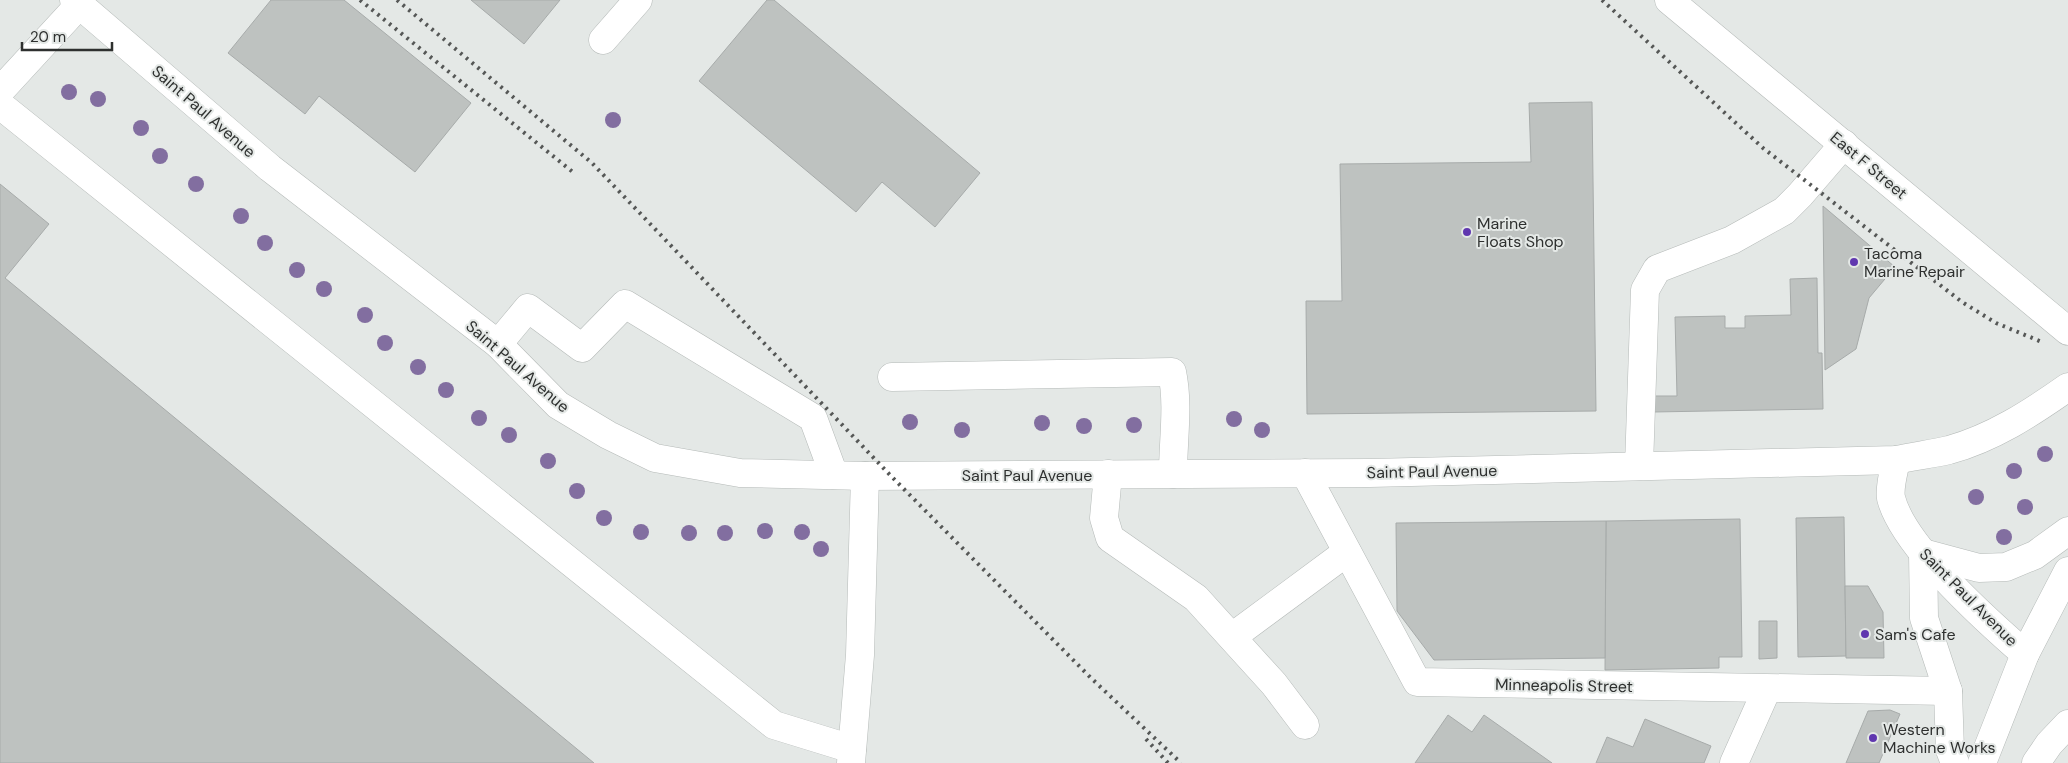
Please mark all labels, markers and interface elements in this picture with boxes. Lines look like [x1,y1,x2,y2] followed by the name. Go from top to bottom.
[22,20,112,52] scale bar
[30,27,66,47] text: 20 m
[148,61,260,162] street label: Saint Paul Avenue
[1826,127,1911,204] street label: East F Street
[1477,213,1564,252] place label: Marine Floats Shop
[1461,226,1473,238] marker: Marine Floats Shop
[1864,243,1965,282] place label: Tacoma Marine Repair
[1848,256,1860,268] marker: Tacoma Marine Repair
[462,316,574,417] street label: Saint Paul Avenue
[1367,460,1497,483] street label: Saint Paul Avenue
[962,465,1092,486] street label: Saint Paul Avenue
[1915,544,2022,651] street label: Saint Paul Avenue
[1875,624,1956,645] place label: Sam's Cafe
[1859,628,1871,640] marker: Sam's Cafe
[1495,674,1633,697] street label: Minneapolis Street
[1883,719,1996,758] place label: Western Machine Works
[1867,732,1879,744] marker: Western Machine Works

